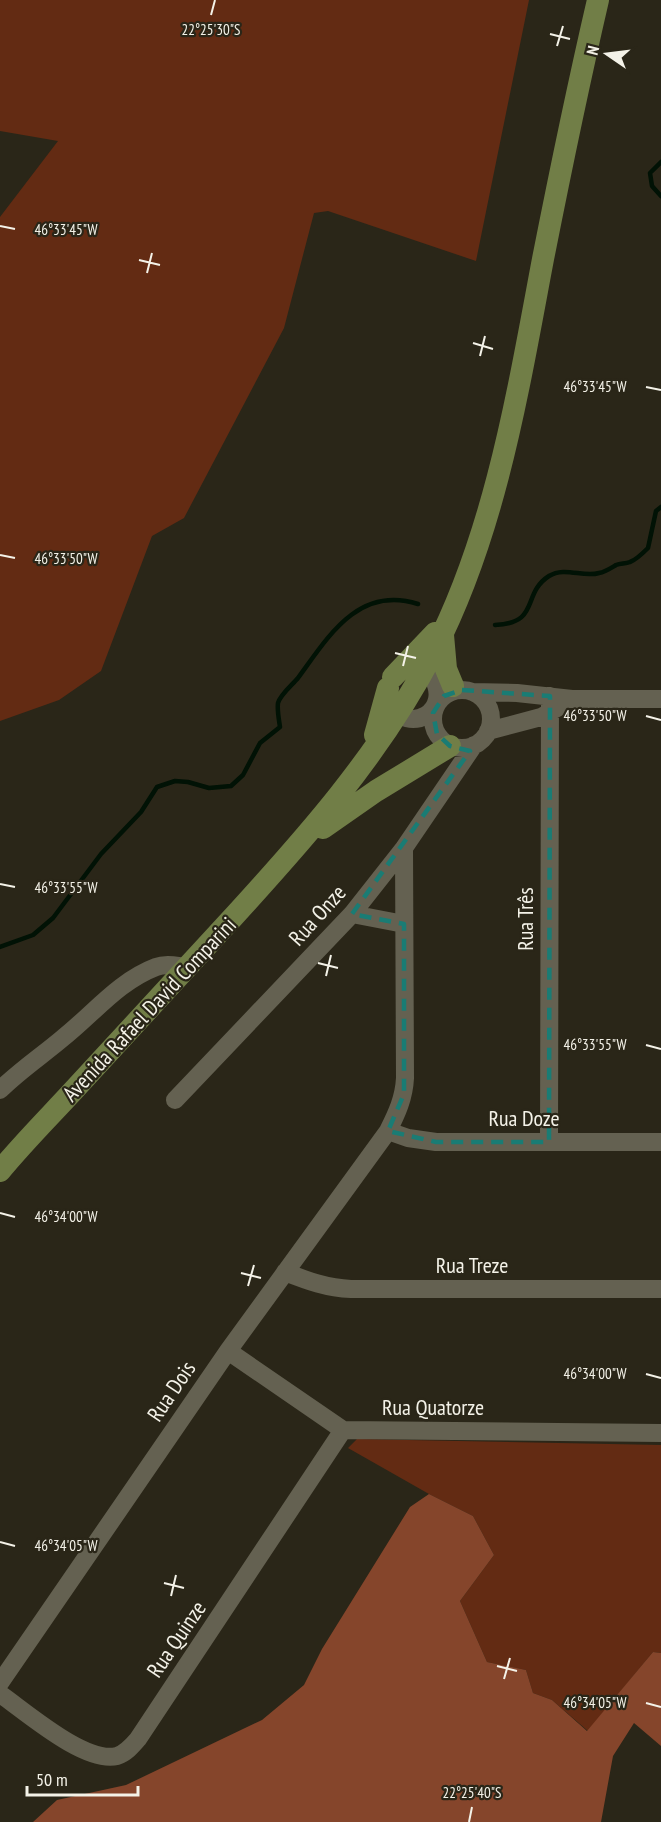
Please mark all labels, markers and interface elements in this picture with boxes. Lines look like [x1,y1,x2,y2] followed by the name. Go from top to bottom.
[181,20,241,39] text: 22°25'30"S
[577,24,637,84] north arrow
[582,44,603,57] text: N
[34,220,98,239] text: 46°33'45"W
[563,377,627,396] text: 46°33'45"W
[34,549,98,568] text: 46°33'50"W
[563,706,627,725] text: 46°33'50"W
[34,878,98,897] text: 46°33'55"W
[282,879,352,951] street label: Rua Onze
[511,887,539,951] street label: Rua Três
[56,911,242,1107] street label: Avenida Rafael David Comparini
[563,1035,627,1054] text: 46°33'55"W
[488,1104,560,1132] street label: Rua Doze
[34,1207,98,1226] text: 46°34'00"W
[436,1251,508,1279] street label: Rua Treze
[141,1355,201,1427] street label: Rua Dois
[563,1364,627,1383] text: 46°34'00"W
[382,1393,484,1421] street label: Rua Quatorze
[34,1536,98,1555] text: 46°34'05"W
[140,1595,212,1683] street label: Rua Quinze
[563,1693,627,1712] text: 46°34'05"W
[27,1759,138,1797] scale bar
[36,1768,68,1791] text: 50 m
[442,1783,502,1802] text: 22°25'40"S

